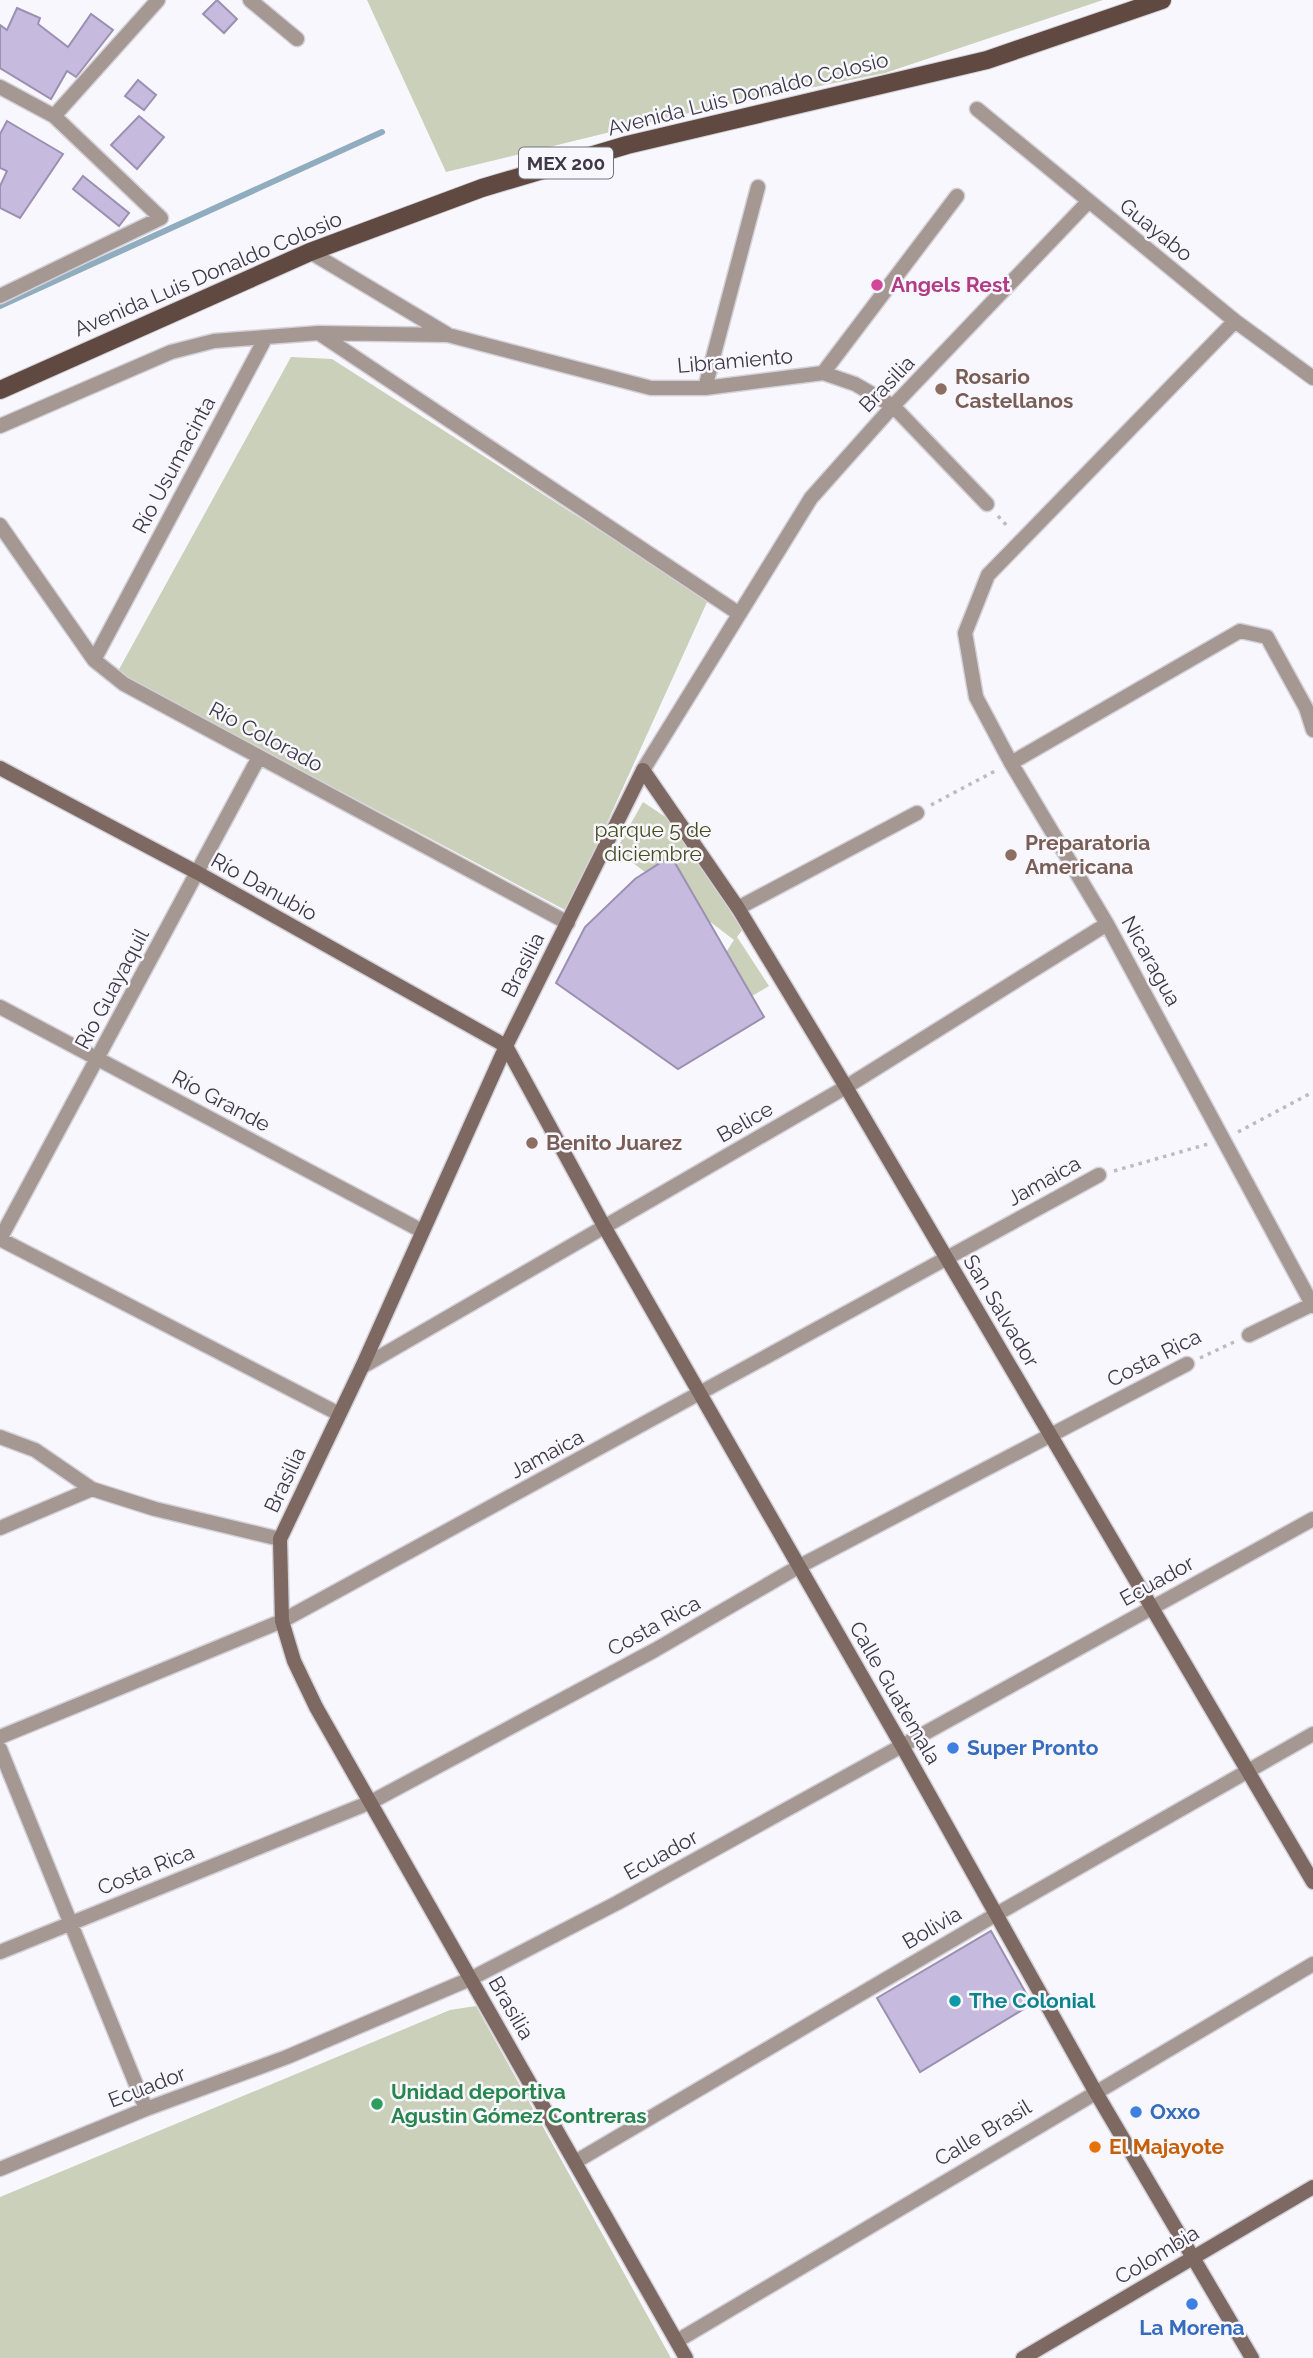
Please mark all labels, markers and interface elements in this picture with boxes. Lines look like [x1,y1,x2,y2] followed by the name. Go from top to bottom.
[605,47,891,141] street label: Avenida Luis Donaldo Colosio
[519,148,613,178] road number: MEX 200
[1115,193,1198,267] street label: Guayabo
[70,206,345,341] street label: Avenida Luis Donaldo Colosio
[891,272,1010,297] place label: Angels Rest
[869,277,885,293] marker: Angels Rest
[676,343,794,378] street label: Libramiento
[854,350,920,417] street label: Brasilia
[955,364,1073,413] place label: Rosario Castellanos
[933,381,949,397] marker: Rosario Castellanos
[127,392,220,538] street label: Río Usumacinta
[205,696,328,777] street label: Río Colorado
[595,817,711,866] park label: parque 5 de diciembre
[1025,830,1150,879] place label: Preparatoria Americana
[207,847,322,926] street label: Río Danubio
[1003,847,1019,863] marker: Preparatoria Americana
[1116,911,1186,1010] street label: Nicaragua
[69,924,154,1053] street label: Río Guayaquil
[496,928,549,1001] street label: Brasilia
[168,1064,275,1137] street label: Río Grande
[712,1096,777,1147] street label: Belice
[546,1130,682,1155] place label: Benito Juarez
[524,1135,540,1151] marker: Benito Juarez
[1003,1150,1085,1211] street label: Jamaica
[958,1250,1045,1372] street label: San Salvador
[1103,1323,1205,1392] street label: Costa Rica
[506,1424,588,1483] street label: Jamaica
[259,1443,311,1516] street label: Brasilia
[1115,1550,1199,1611] street label: Ecuador
[603,1590,704,1661] street label: Costa Rica
[844,1617,946,1769] street label: Calle Guatemala
[967,1735,1099,1760] place label: Super Pronto
[945,1740,961,1756] marker: Super Pronto
[619,1824,703,1885] street label: Ecuador
[94,1839,198,1900] street label: Costa Rica
[898,1901,966,1954] street label: Bolivia
[483,1972,540,2044] street label: Brasilia
[969,1988,1096,2013] place label: The Colonial
[947,1993,963,2009] marker: The Colonial
[105,2060,190,2113] street label: Ecuador
[391,2079,647,2128] place label: Unidad deportiva Agustin Gómez Contreras
[930,2094,1036,2171] street label: Calle Brasil
[369,2096,385,2112] marker: Unidad deportiva Agustin Gómez Contreras
[1150,2099,1200,2124] place label: Oxxo
[1128,2104,1144,2120] marker: Oxxo
[1109,2134,1225,2159] place label: El Majayote
[1087,2139,1103,2155] marker: El Majayote
[1110,2220,1203,2289] street label: Colombia
[1184,2296,1200,2312] marker: La Morena
[1139,2315,1245,2340] place label: La Morena

